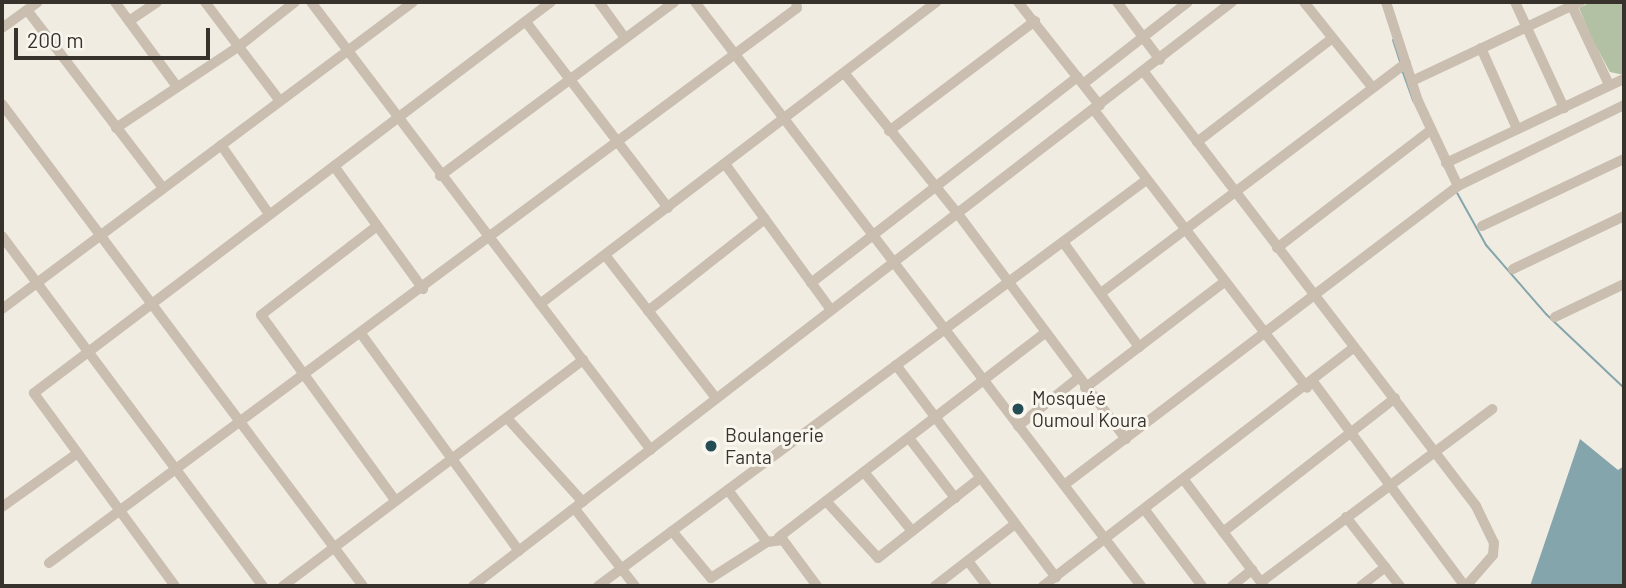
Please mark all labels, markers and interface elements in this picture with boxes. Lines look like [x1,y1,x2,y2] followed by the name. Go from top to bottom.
[18,14,214,58] scale bar
[27,27,84,52] text: 200 m
[1032,387,1147,431] place label: Mosquée Oumoul Koura
[1010,401,1026,417] marker: Mosquée Oumoul Koura
[725,424,824,468] place label: Boulangerie Fanta
[703,438,719,454] marker: Boulangerie Fanta

